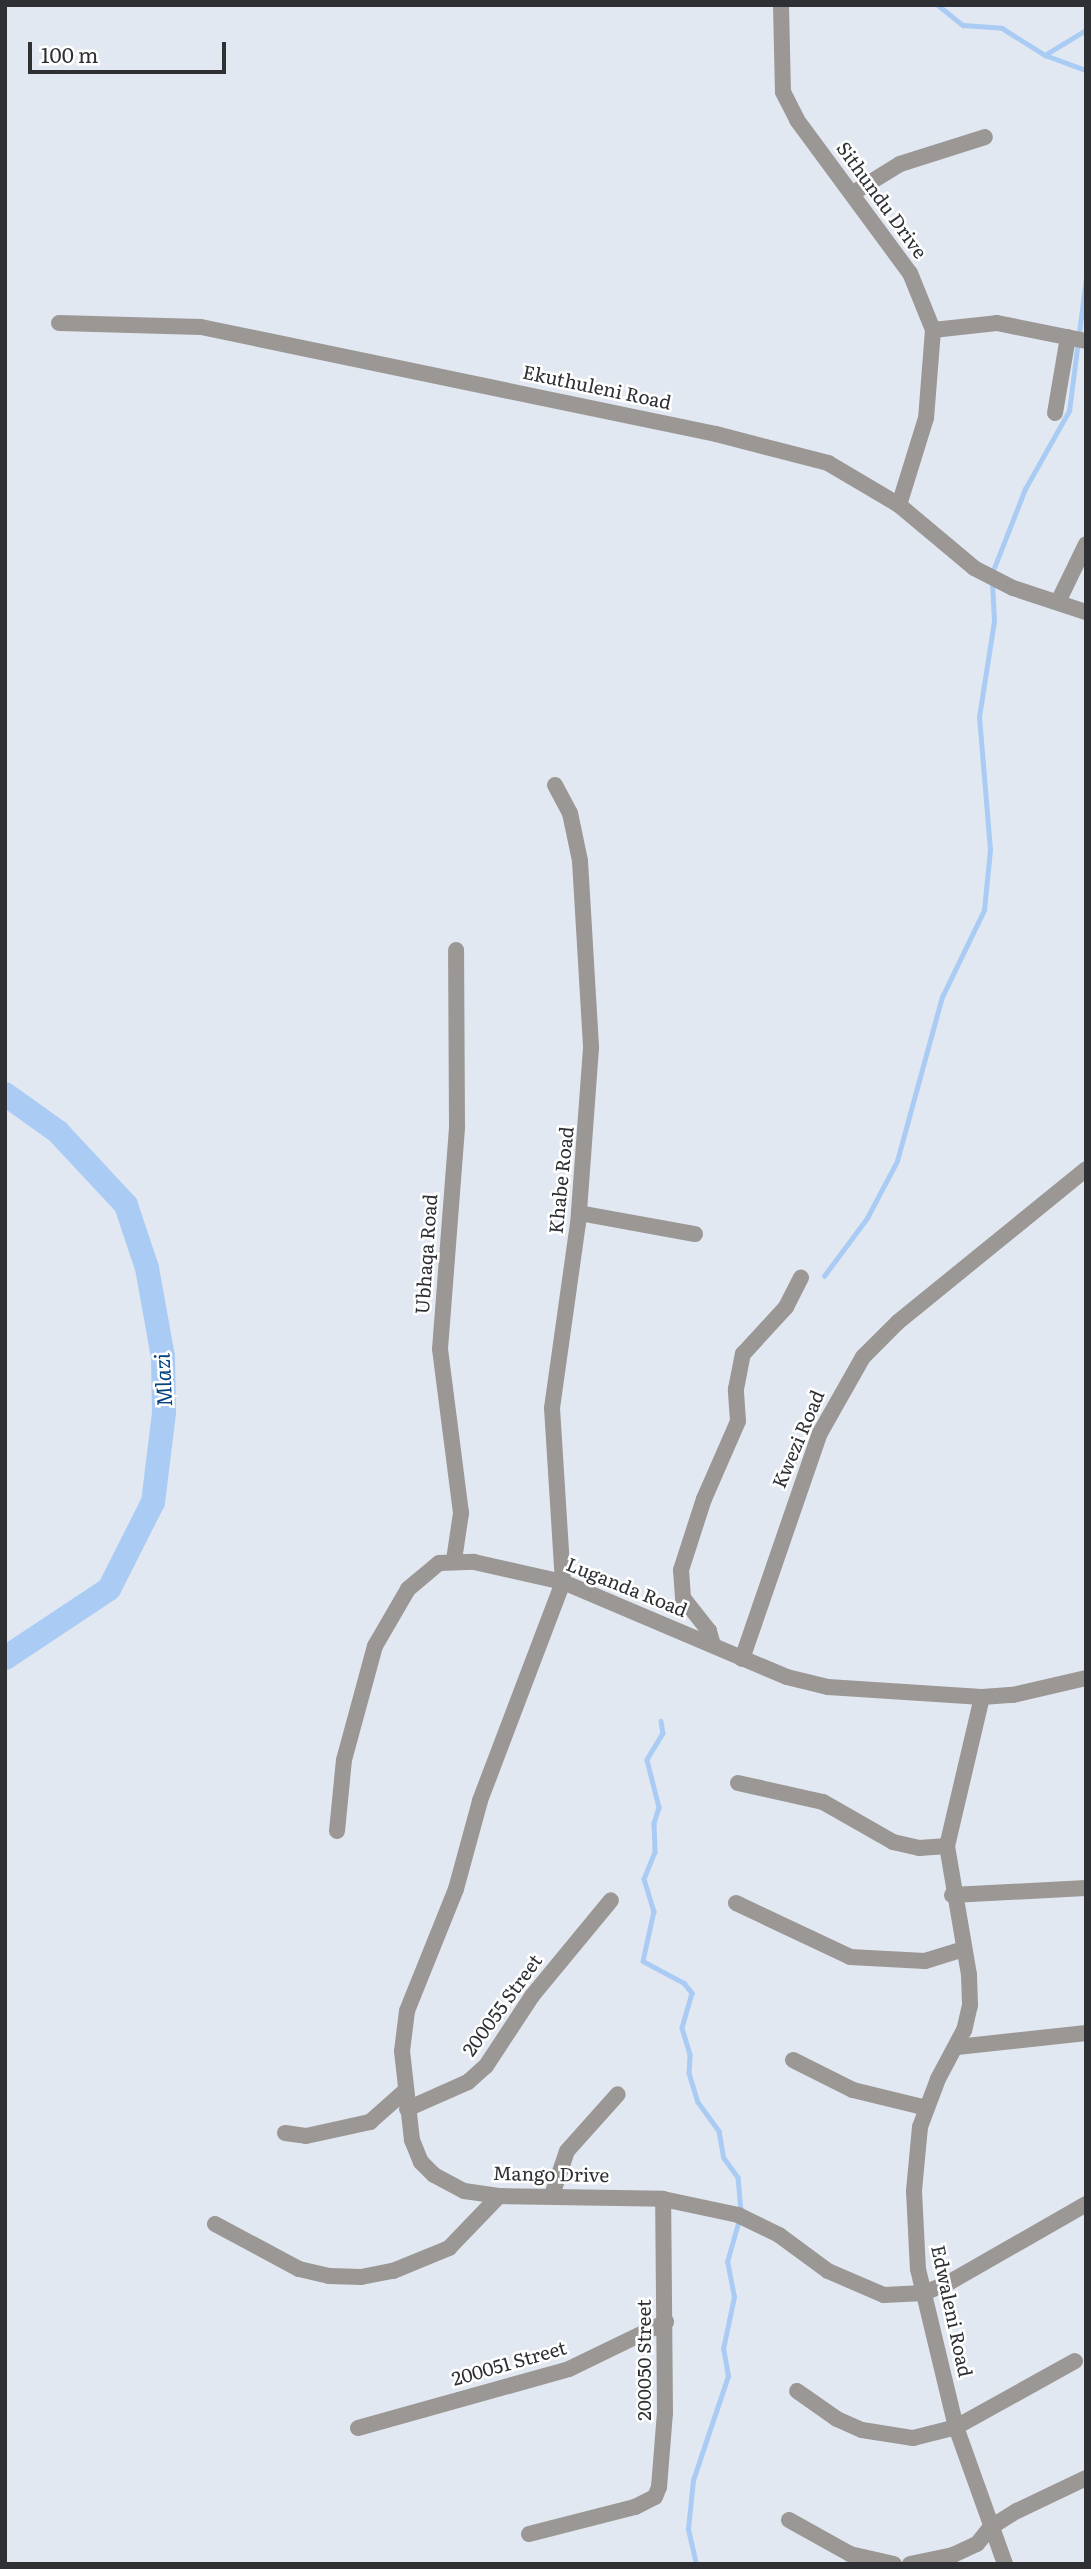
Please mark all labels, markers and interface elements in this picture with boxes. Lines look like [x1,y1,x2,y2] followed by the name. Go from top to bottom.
[32,28,229,72] scale bar
[41,38,98,69] text: 100 m
[832,137,932,263] street label: Sithundu Drive
[521,360,673,414] street label: Ekuthuleni Road
[544,1125,578,1235] street label: Khabe Road
[410,1193,442,1315] street label: Ubhaqa Road
[148,1353,176,1407] water label: Mlazi
[767,1387,829,1491] street label: Kwezi Road
[563,1552,691,1622] street label: Luganda Road
[457,1950,547,2060] street label: 200055 Street
[493,2162,609,2186] street label: Mango Drive
[927,2243,977,2379] street label: Edwaleni Road
[633,2299,655,2421] street label: 200050 Street
[449,2336,569,2390] street label: 200051 Street

